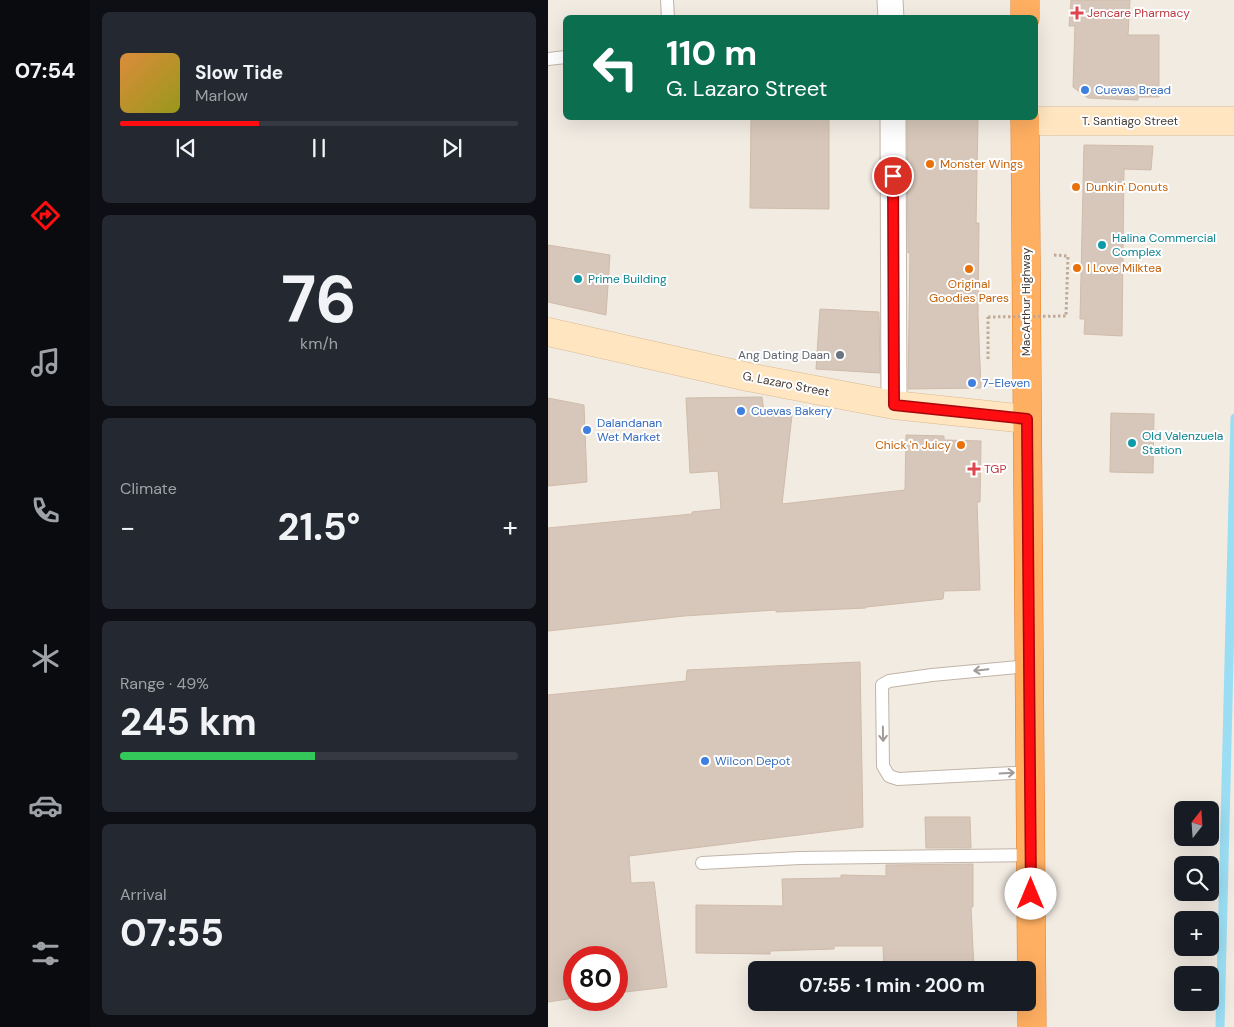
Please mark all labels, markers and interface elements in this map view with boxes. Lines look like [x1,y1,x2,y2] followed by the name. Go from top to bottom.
[1087,5,1190,21] place label: Jencare Pharmacy
[1071,7,1083,19] marker: Jencare Pharmacy
[666,30,757,76] text: 110 m
[583,35,648,100] icon: left
[15,56,75,85] text: 07:54
[195,60,283,85] text: Slow Tide
[666,74,827,103] text: G. Lazaro Street
[1095,82,1171,98] place label: Cuevas Bread
[1079,84,1091,96] marker: Cuevas Bread
[195,85,248,106] text: Marlow
[1082,113,1179,129] street label: T. Santiago Street
[172,134,200,162] icon: previous
[305,134,333,162] icon: pause
[438,134,466,162] icon: next
[872,155,914,197] pin
[940,156,1023,172] place label: Monster Wings
[924,158,936,170] marker: Monster Wings
[879,162,907,190] icon: arrive
[1086,179,1168,195] place label: Dunkin' Donuts
[1070,181,1082,193] marker: Dunkin' Donuts
[28,198,63,233] icon: directions
[1112,230,1216,260] place label: Halina Commercial Complex
[1096,239,1108,251] marker: Halina Commercial Complex
[1018,247,1034,356] street label: MacArthur Highway
[281,258,357,342] text: 76
[1087,260,1162,276] place label: I Love Milktea
[1071,262,1083,274] marker: I Love Milktea
[963,263,975,275] marker: Original Goodies Pares
[588,271,667,287] place label: Prime Building
[572,273,584,285] marker: Prime Building
[929,276,1009,306] place label: Original Goodies Pares
[300,333,338,354] text: km/h
[28,345,63,380] icon: music
[738,347,830,363] place label: Ang Dating Daan
[834,349,846,361] marker: Ang Dating Daan
[741,368,831,400] street label: G. Lazaro Street
[982,375,1030,391] place label: 7-Eleven
[966,377,978,389] marker: 7-Eleven
[751,403,832,419] place label: Cuevas Bakery
[735,405,747,417] marker: Cuevas Bakery
[597,415,662,445] place label: Dalandanan Wet Market
[581,424,593,436] marker: Dalandanan Wet Market
[1142,428,1223,458] place label: Old Valenzuela Station
[875,437,951,453] place label: Chick 'n Juicy
[1126,437,1138,449] marker: Old Valenzuela Station
[955,439,967,451] marker: Chick 'n Juicy
[984,461,1006,477] place label: TGP
[968,463,980,475] marker: TGP
[120,478,177,499] text: Climate
[28,493,63,528] icon: phone
[278,502,360,552] text: 21.5°
[120,509,135,546] text: −
[503,509,518,546] text: +
[28,641,63,676] icon: climate
[973,665,989,675] one-way arrow
[120,673,209,694] text: Range · 49%
[120,697,257,747] text: 245 km
[878,725,888,741] one-way arrow
[715,753,791,769] place label: Wilcon Depot
[699,755,711,767] marker: Wilcon Depot
[999,768,1015,777] one-way arrow
[28,788,63,823] icon: car
[1174,801,1219,846] north arrow
[1174,801,1219,1011] map controls
[1174,856,1219,901] button: search
[1004,867,1056,919] position arrow
[120,884,167,905] text: Arrival
[120,908,224,958] text: 07:55
[1174,911,1219,956] button: +
[28,936,63,971] icon: filters
[563,946,628,1011] speed limit sign: 80
[1174,966,1219,1011] button: −
[799,973,985,998] text: 07:55 · 1 min · 200 m

